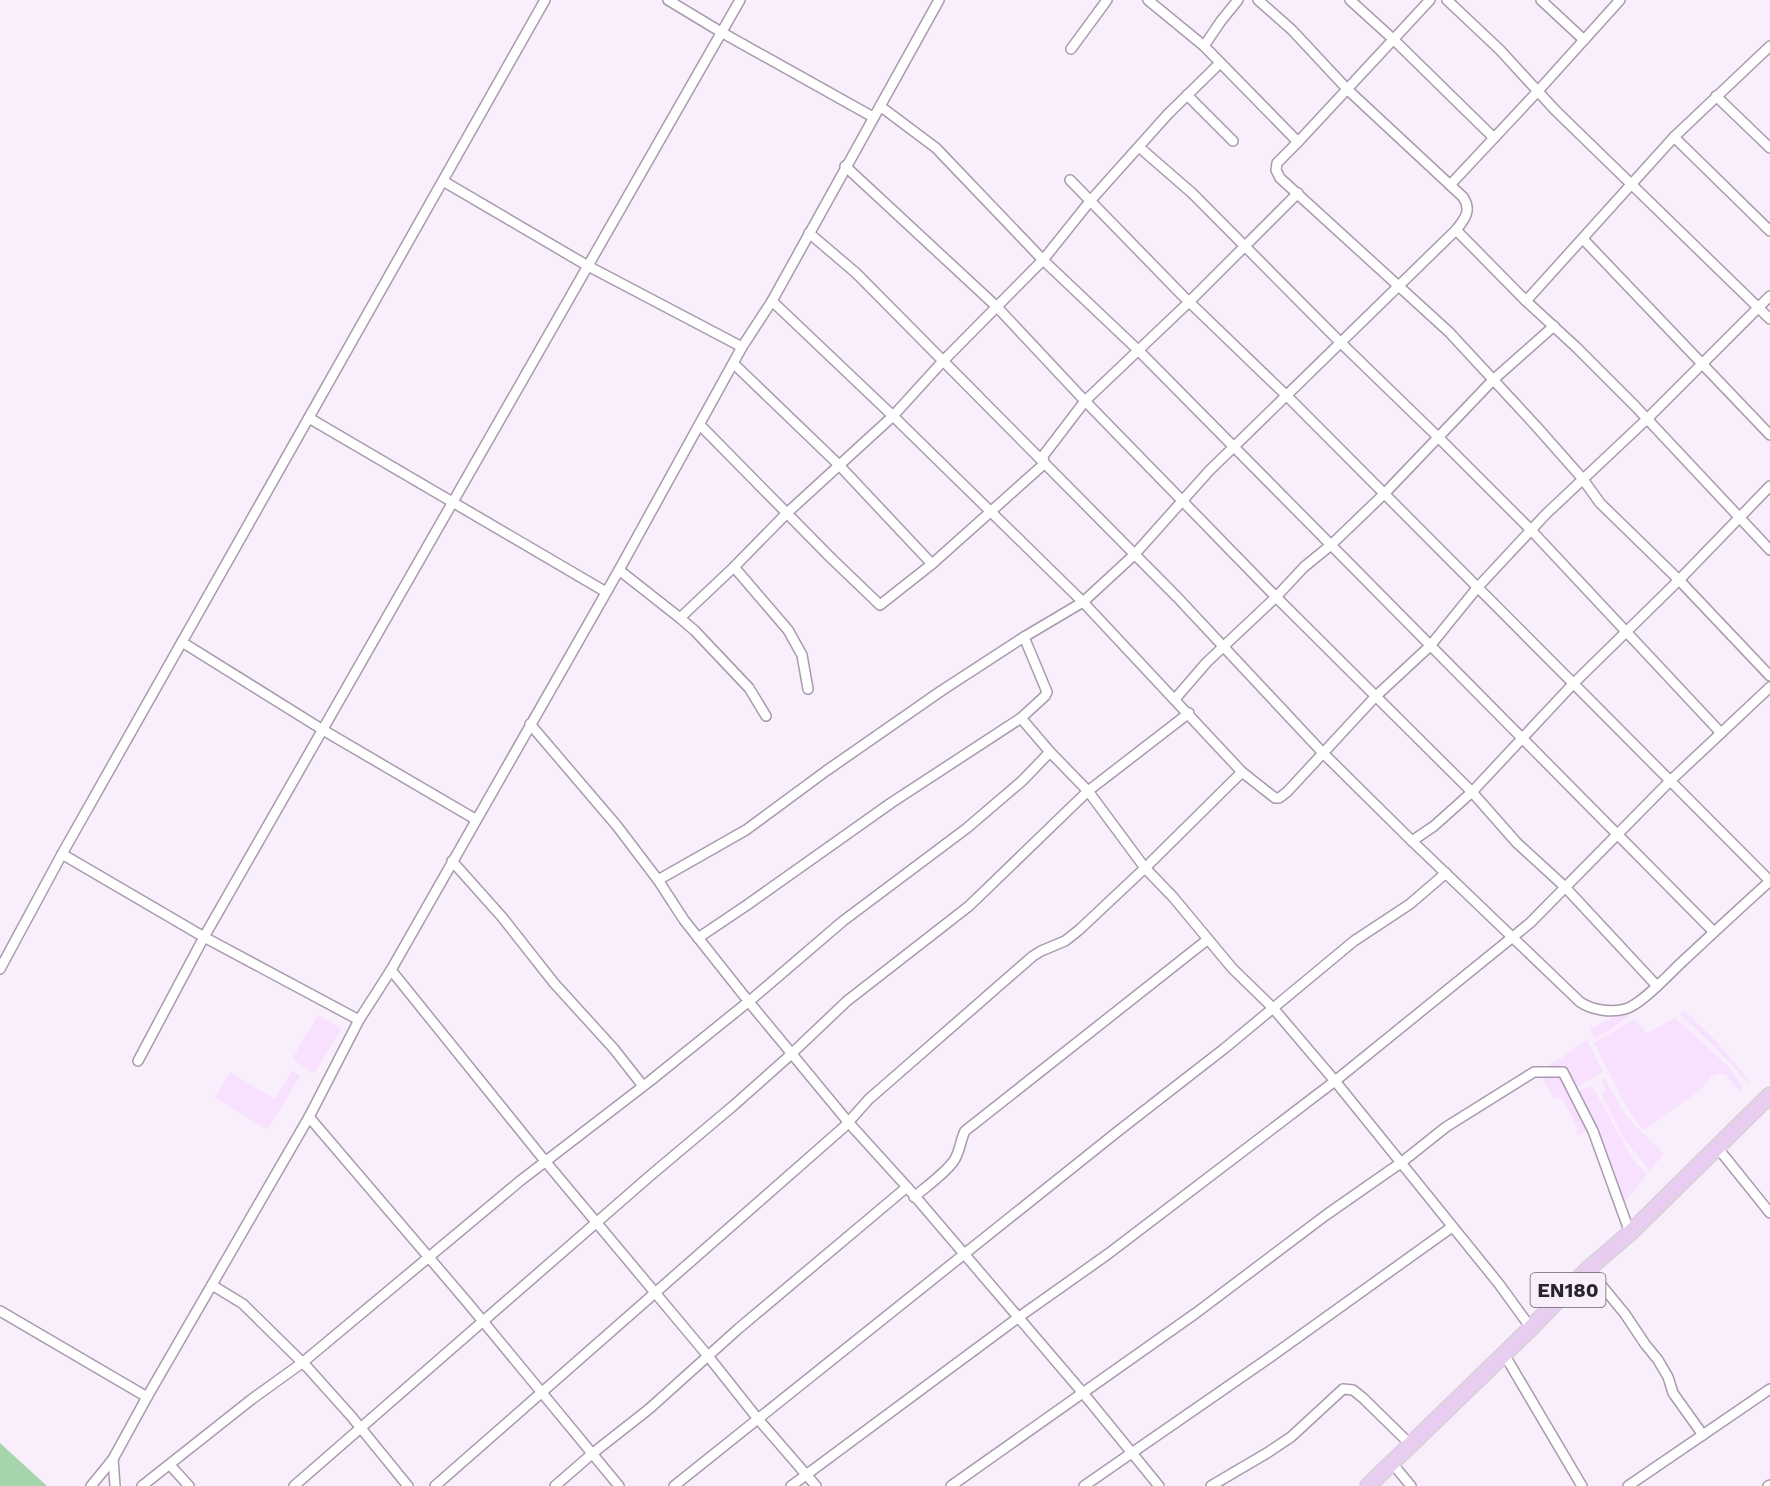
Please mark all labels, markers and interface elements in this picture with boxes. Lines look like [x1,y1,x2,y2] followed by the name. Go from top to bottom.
[1530,1273,1606,1307] road number: EN180

